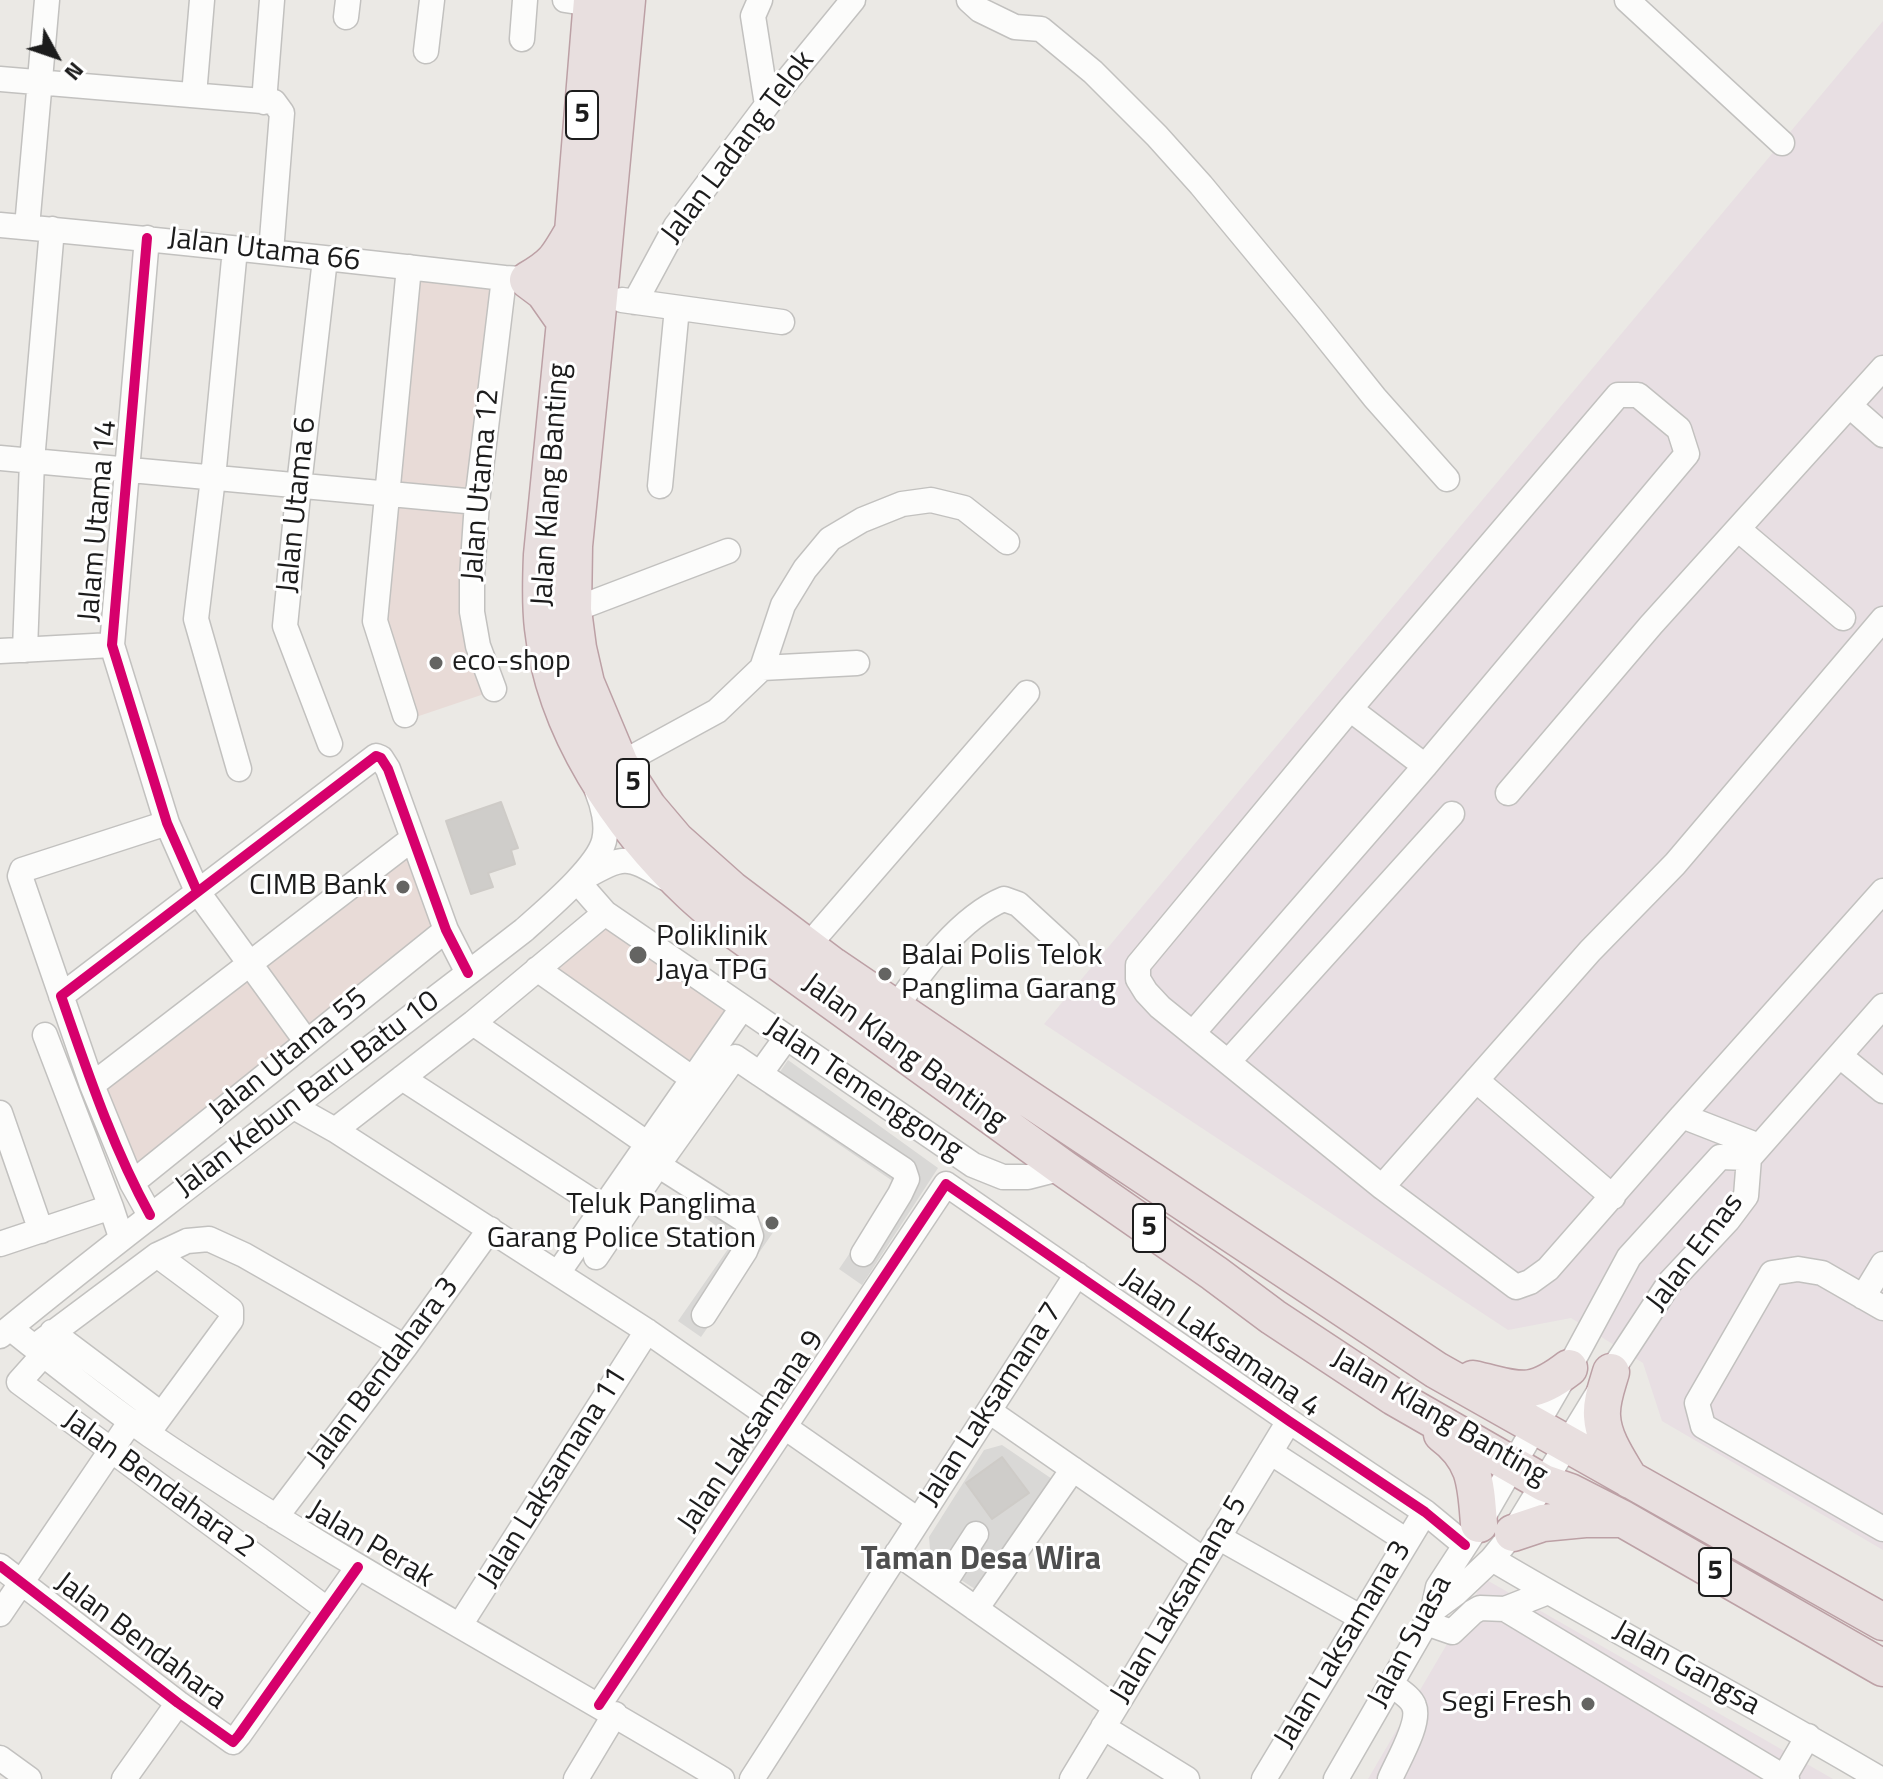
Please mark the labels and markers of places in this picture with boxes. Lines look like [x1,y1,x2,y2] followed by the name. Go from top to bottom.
[452,645,571,681] place label: eco-shop
[427,654,445,672] marker: eco-shop
[249,869,387,905] place label: CIMB Bank
[394,878,412,896] marker: CIMB Bank
[656,920,768,990] place label: Poliklinik Jaya TPG
[901,939,1116,1010] place label: Balai Polis Telok Panglima Garang
[627,944,649,966] marker: Poliklinik Jaya TPG
[876,965,894,983] marker: Balai Polis Telok Panglima Garang
[487,1188,756,1258] place label: Teluk Panglima Garang Police Station
[763,1214,781,1232] marker: Teluk Panglima Garang Police Station
[1442,1686,1572,1722] place label: Segi Fresh
[1579,1695,1597,1713] marker: Segi Fresh

